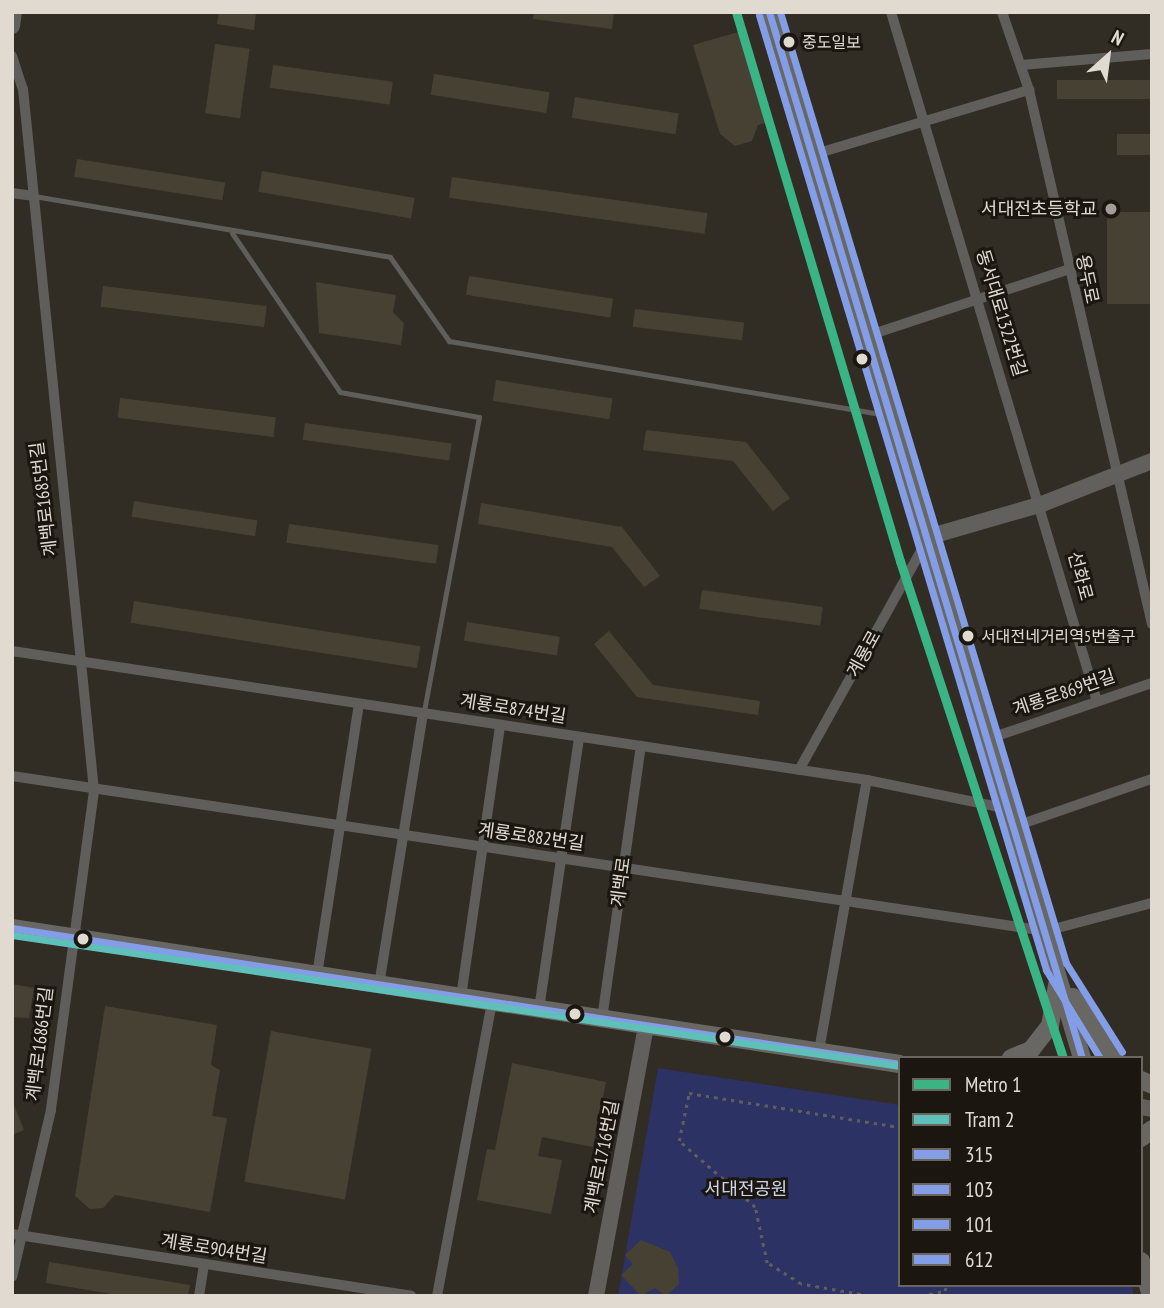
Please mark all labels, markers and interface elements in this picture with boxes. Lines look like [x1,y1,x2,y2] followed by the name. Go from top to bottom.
[1073,21,1143,91] north arrow
[1108,24,1128,50] text: N
[802,32,861,52] place label: 중도일보
[782,35,796,49] marker: 중도일보
[981,198,1097,220] place label: 서대전초등학교
[1103,201,1119,217] marker: 서대전초등학교
[971,247,1031,379] street label: 동서대로1322번길
[1071,252,1103,306] street label: 용두로
[855,352,869,366] unlabelled marker
[26,441,62,557] street label: 계백로1685번길
[1063,549,1097,603] street label: 선화로
[981,626,1135,646] place label: 서대전네거리역5번출구
[843,627,885,681] street label: 계룡로
[961,629,975,643] marker: 서대전네거리역5번출구
[1010,665,1118,721] street label: 계룡로869번길
[458,690,568,728] street label: 계룡로874번길
[476,819,586,855] street label: 계룡로882번길
[607,856,635,908] street label: 계백로
[76,932,90,946] unlabelled marker
[22,986,58,1102] street label: 계백로1686번길
[568,1007,582,1021] unlabelled marker
[718,1030,732,1044] unlabelled marker
[898,1056,1143,1287] legend
[965,1071,1022,1098] text: Metro 1
[580,1098,624,1216] street label: 계백로1716번길
[965,1106,1014,1133] text: Tram 2
[965,1141,993,1168] text: 315
[965,1176,993,1203] text: 103
[705,1178,787,1200] park label: 서대전공원
[965,1211,993,1238] text: 101
[159,1230,269,1268] street label: 계룡로904번길
[965,1246,993,1273] text: 612

